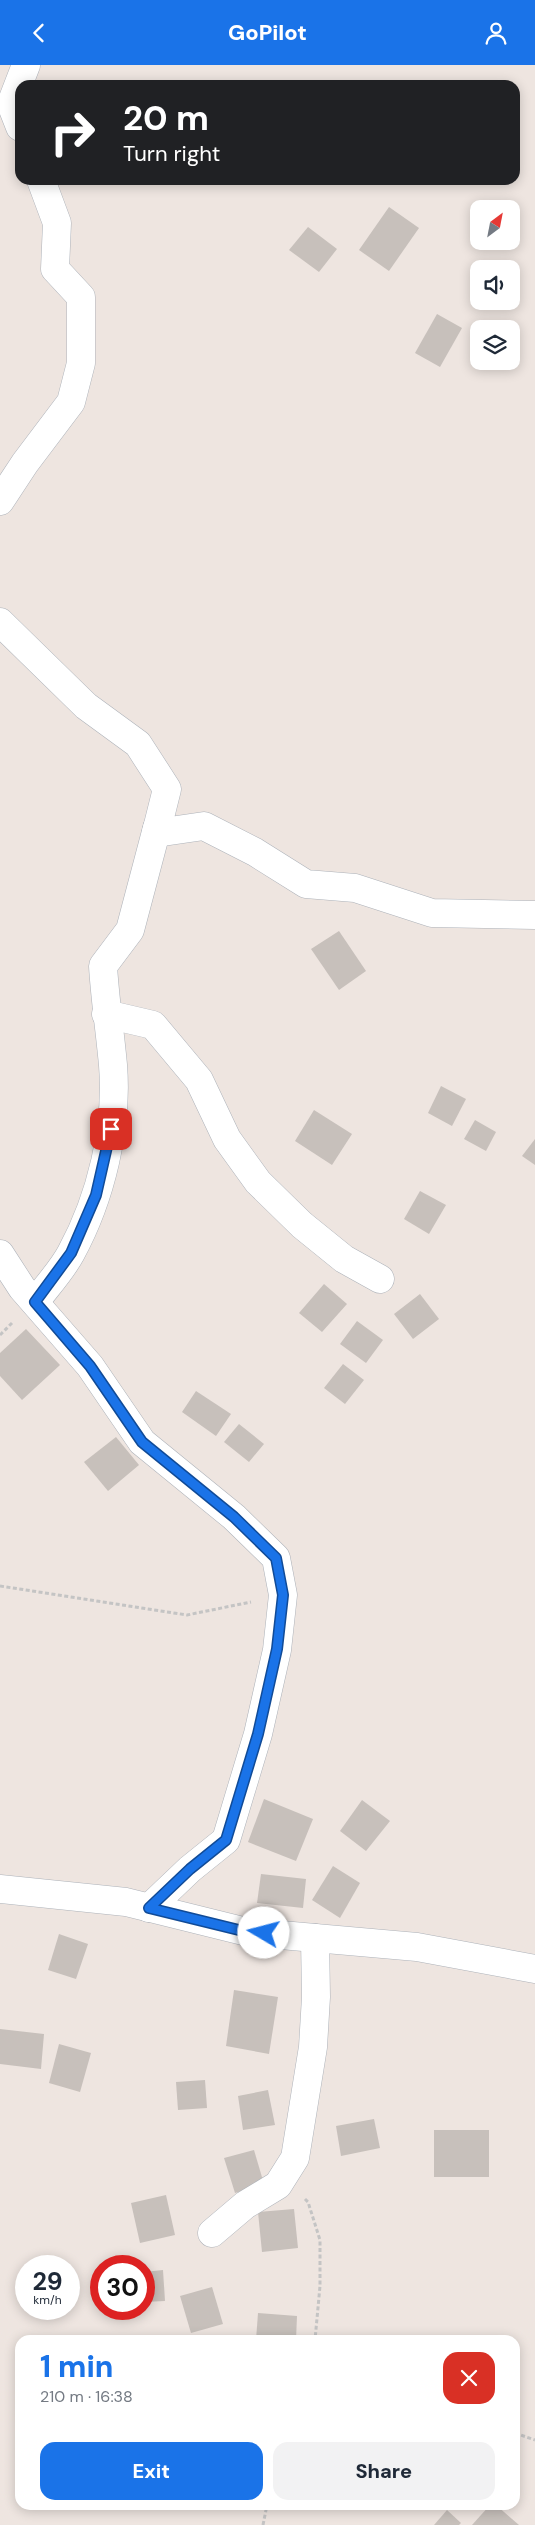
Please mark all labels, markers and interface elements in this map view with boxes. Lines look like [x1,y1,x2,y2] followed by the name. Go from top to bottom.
[228,18,307,47] text: GoPilot
[25,19,53,47] icon: back
[482,19,510,47] icon: person
[123,95,209,141] text: 20 m
[40,100,105,165] icon: right
[123,139,220,168] text: Turn right
[470,200,520,250] north arrow
[470,200,520,370] map controls
[470,260,520,310] button: sound
[470,320,520,370] button: layers
[90,1108,132,1150] pin
[97,1115,125,1143] icon: arrive
[237,1906,289,1958] position arrow
[90,2255,155,2320] speed limit sign: 30
[32,2265,63,2298] text: 29
[33,2292,62,2308] text: km/h
[40,2347,113,2386] text: 1 min
[443,2352,495,2404] button: close
[40,2386,133,2407] text: 210 m · 16:38
[40,2442,263,2500] button: Exit
[273,2442,495,2500] button: Share

